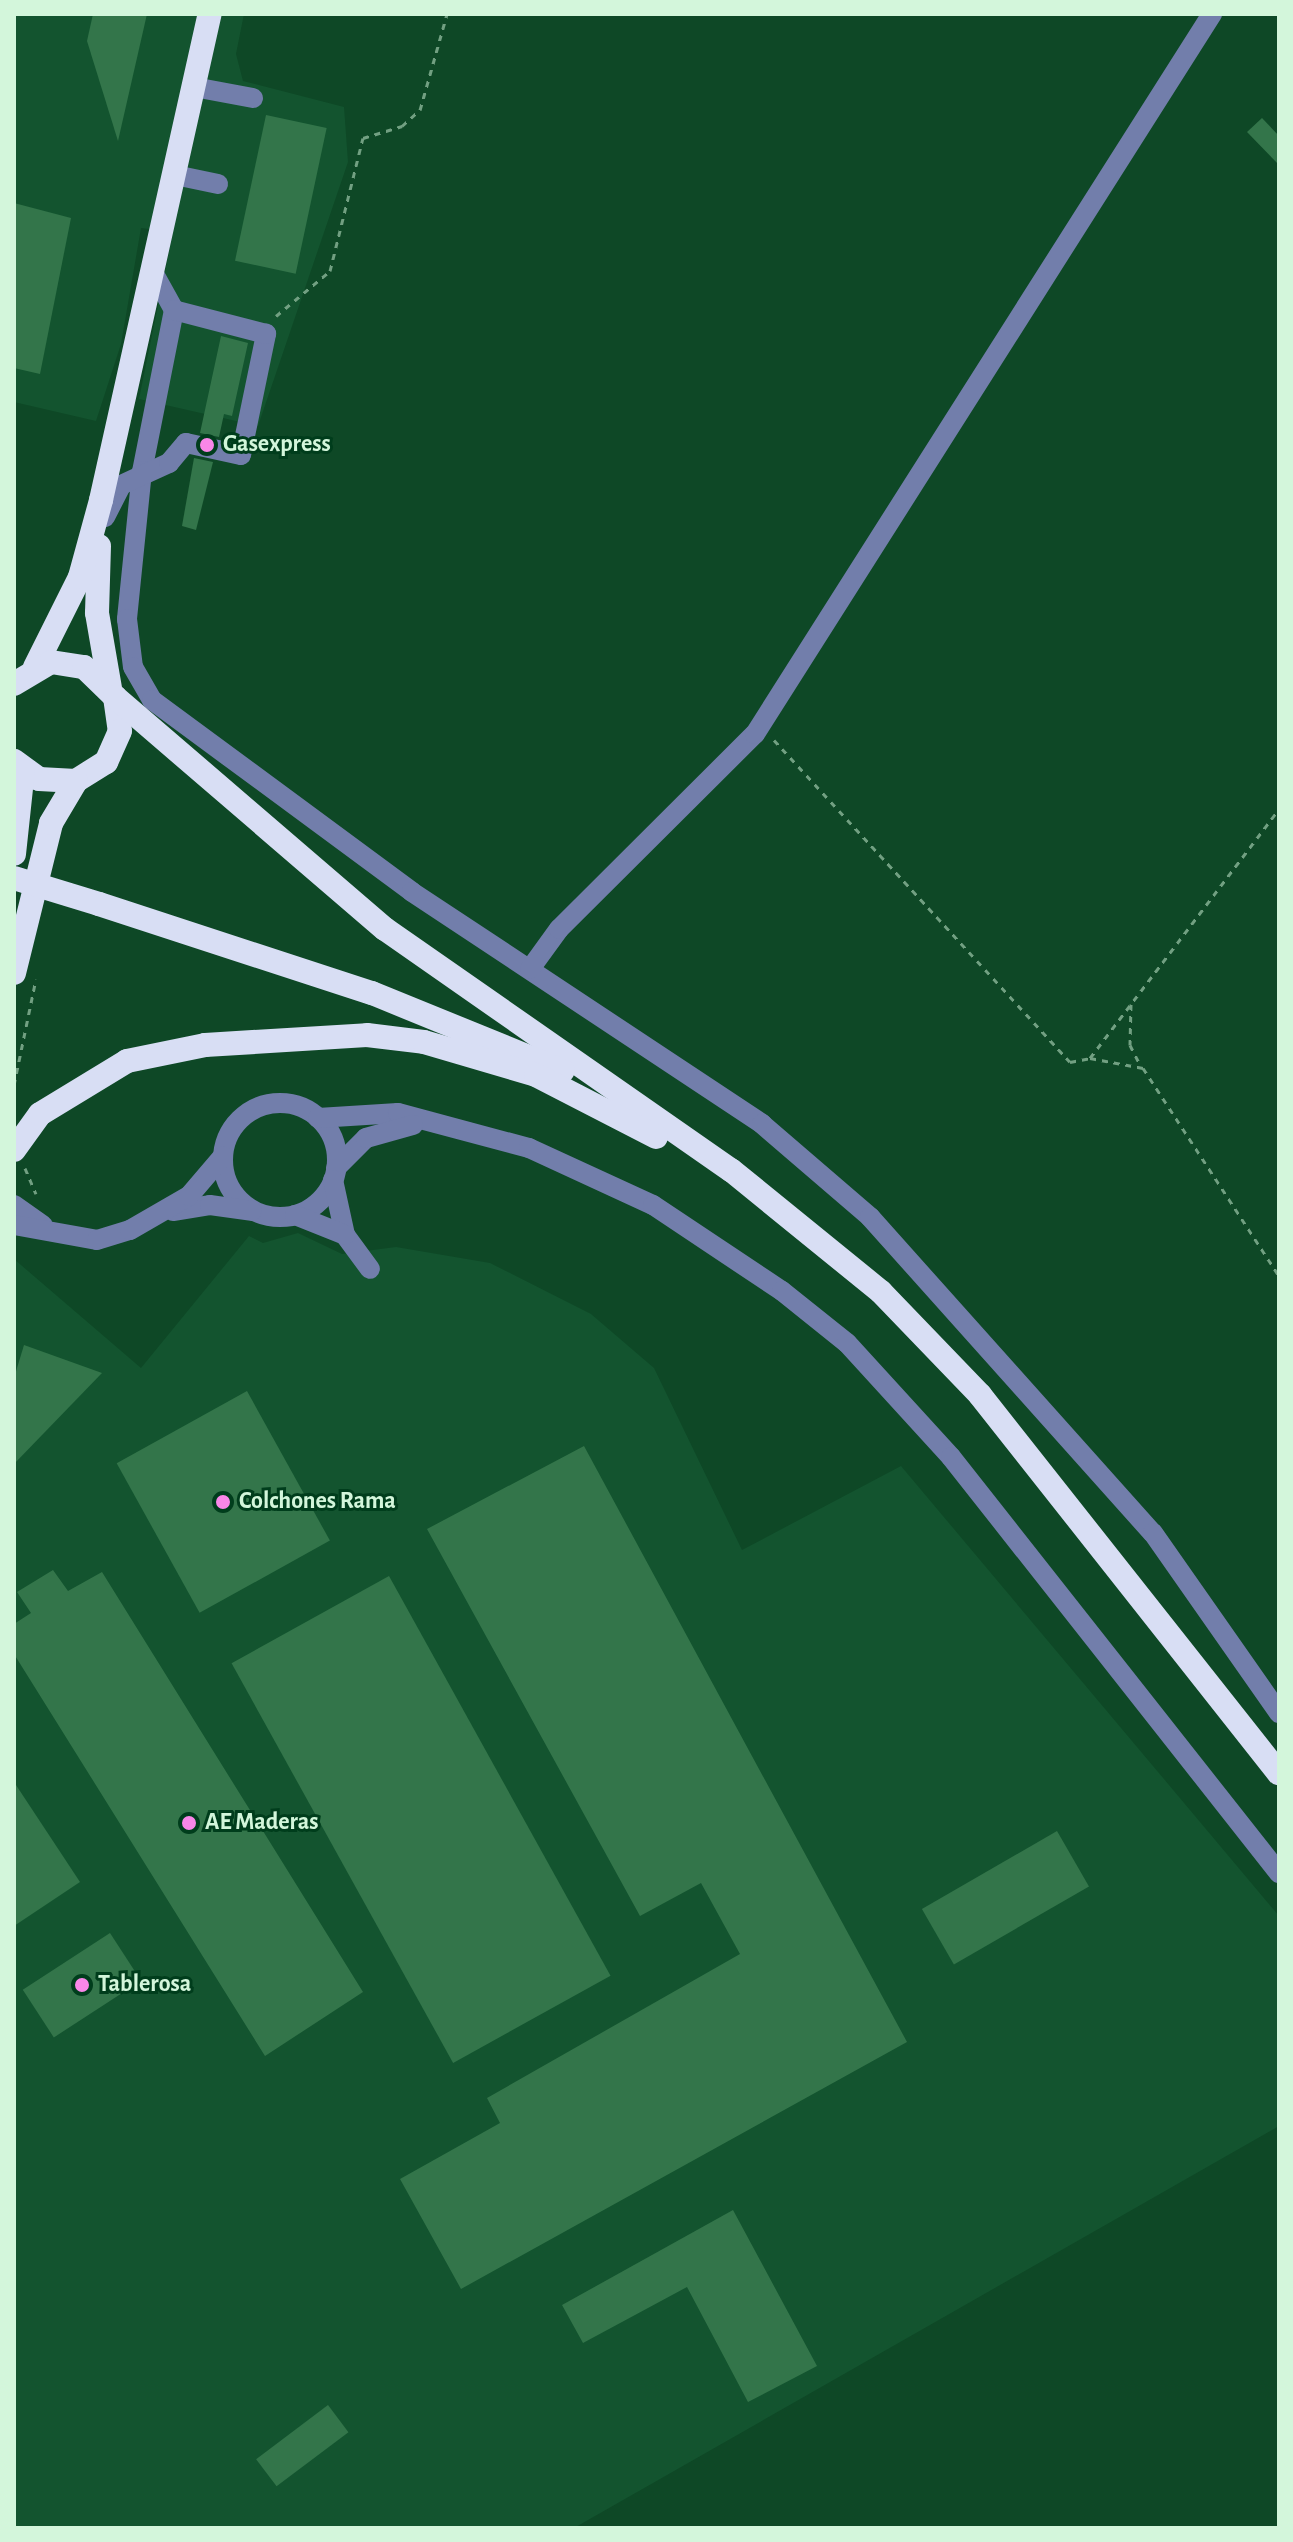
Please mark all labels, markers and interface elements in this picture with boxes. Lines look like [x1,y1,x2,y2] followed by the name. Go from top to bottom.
[223,431,331,459] place label: Gasexpress
[198,436,216,454] marker: Gasexpress
[239,1488,396,1516] place label: Colchones Rama
[214,1493,232,1511] marker: Colchones Rama
[205,1809,318,1837] place label: AE Maderas
[180,1814,198,1832] marker: AE Maderas
[98,1971,191,1999] place label: Tablerosa
[73,1976,91,1994] marker: Tablerosa

